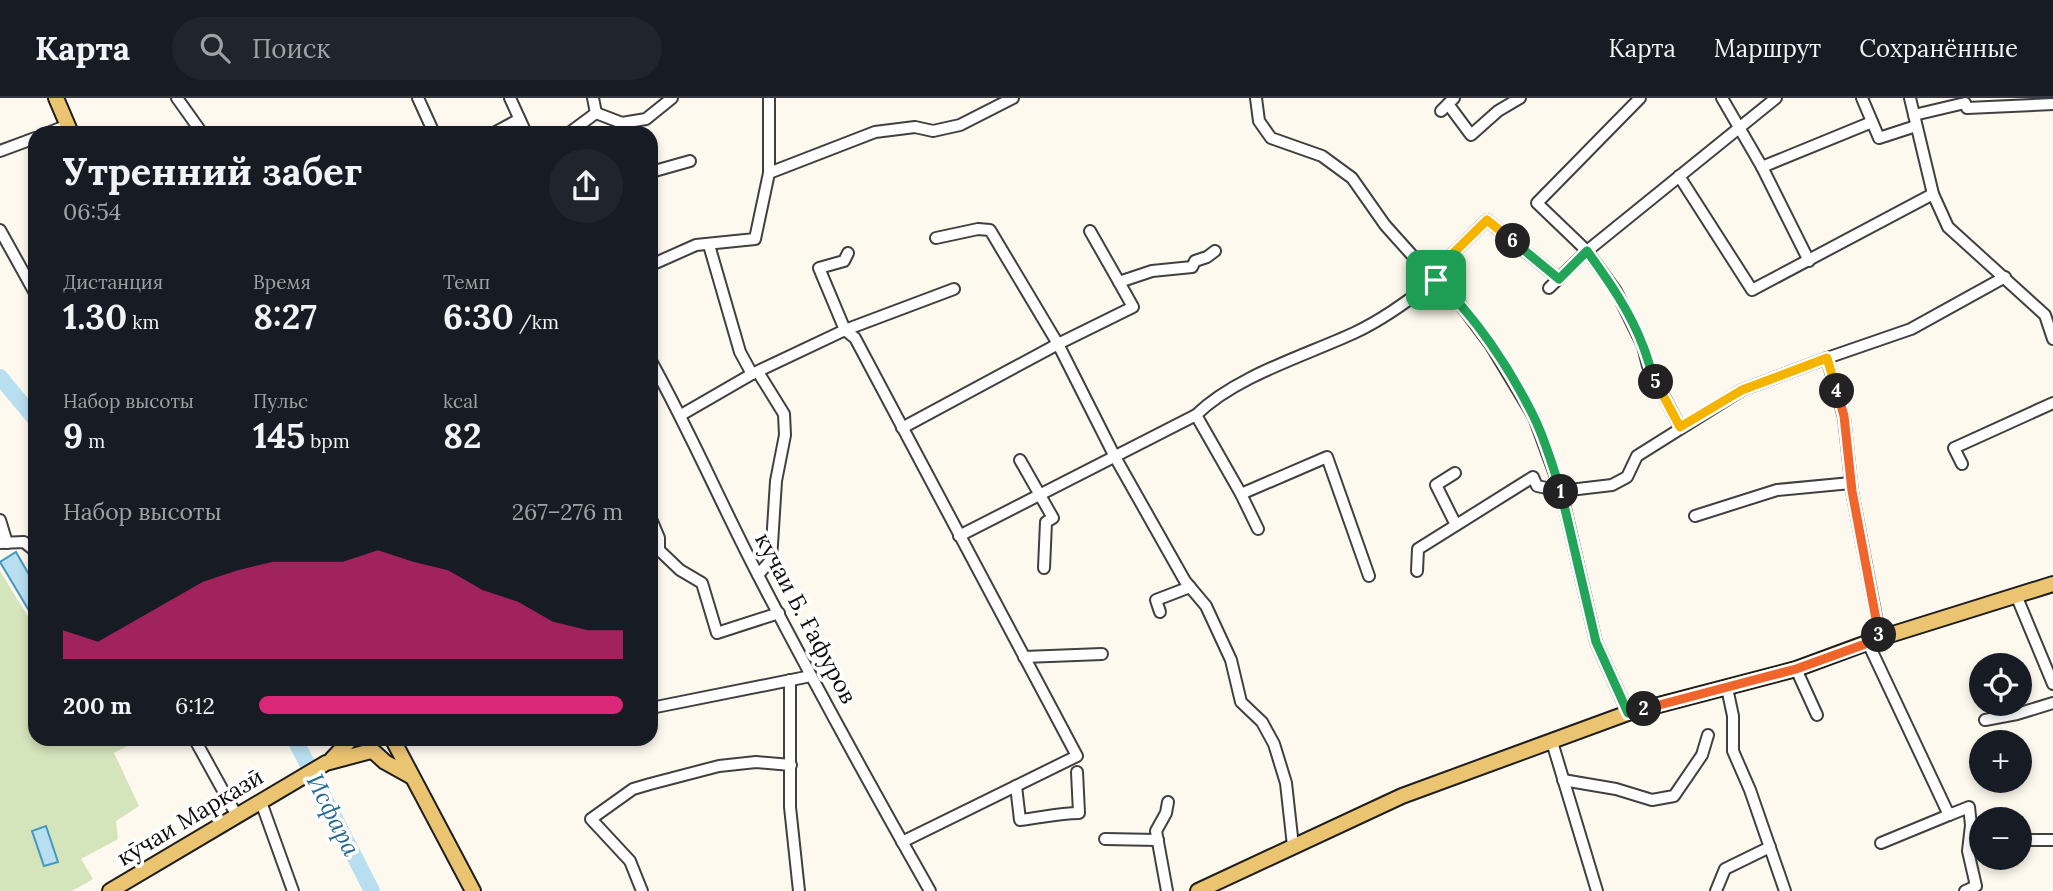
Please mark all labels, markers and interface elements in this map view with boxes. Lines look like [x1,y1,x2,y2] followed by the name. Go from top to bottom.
[172,17,662,80] search box
[35,27,130,69] text: Карта
[196,29,234,67] icon: search
[252,32,331,65] text: Поиск
[1608,33,1676,64] text: Карта
[1714,33,1821,64] text: Маршрут
[1859,33,2018,64] text: Сохранённые
[63,147,362,195] text: Утренний забег
[549,149,623,223] button: share
[63,197,121,226] text: 06:54
[1496,223,1530,258] pin: 6
[1507,228,1518,252] text: 6
[1406,250,1466,310] pin
[1417,261,1455,299] icon: arrive
[63,270,163,294] text: Дистанция
[253,270,311,294] text: Время
[443,270,490,294] text: Темп
[63,294,127,339] text: 1.30
[253,294,317,339] text: 8:27
[443,294,514,339] text: 6:30
[127,310,159,334] text: km
[514,310,559,334] text: /km
[1638,364,1674,400] pin: 5
[1650,369,1661,393] text: 5
[1820,374,1854,408] pin: 4
[1831,378,1842,402] text: 4
[63,389,194,413] text: Набор высоты
[253,389,308,413] text: Пульс
[443,389,478,413] text: kcal
[63,413,83,458] text: 9
[253,413,305,458] text: 145
[443,413,482,458] text: 82
[83,429,105,453] text: m
[305,429,350,453] text: bpm
[1544,474,1578,510] pin: 1
[1557,479,1564,503] text: 1
[63,497,221,526] text: Набор высоты
[512,497,623,526] text: 267–276 m
[749,527,864,708] street label: кучаи Б. Ғафуров
[1862,618,1896,652] pin: 3
[1873,622,1884,646] text: 3
[1969,653,2032,870] map controls
[1969,653,2032,716] button: locate
[63,691,132,720] text: 200 m
[175,691,215,720] text: 6:12
[1626,692,1662,726] pin: 2
[1638,696,1649,720] text: 2
[1969,730,2032,793] button: +
[111,762,268,872] street label: кӯчаи Марказӣ
[300,769,368,862] water label: Исфара
[1969,807,2032,870] button: −

